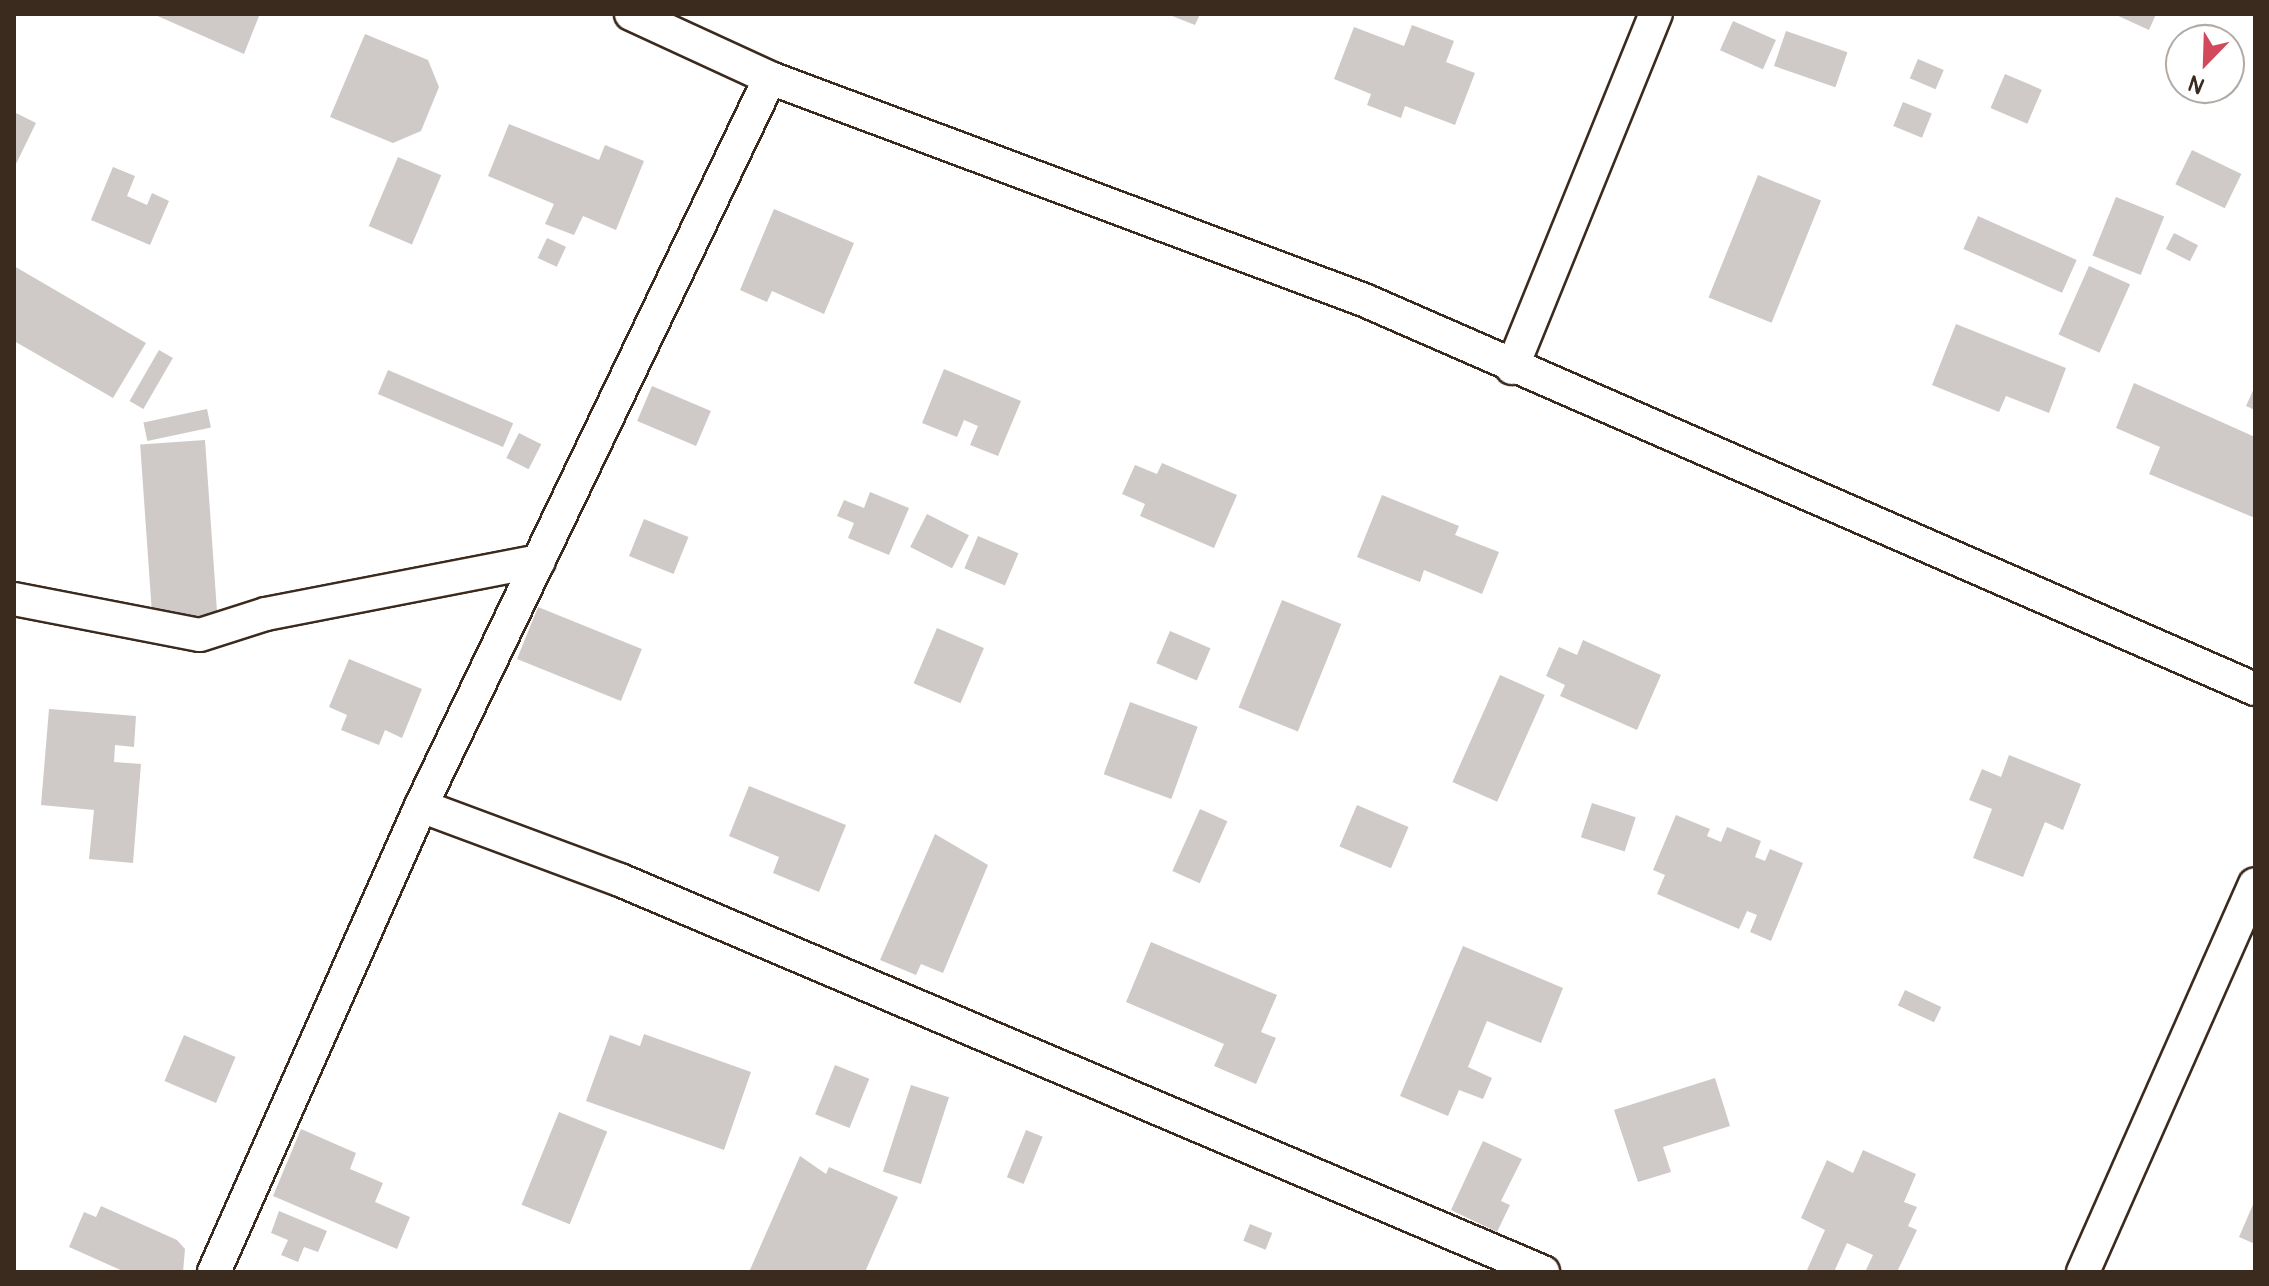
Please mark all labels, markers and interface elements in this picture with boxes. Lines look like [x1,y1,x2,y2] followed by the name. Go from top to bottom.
[2165,24,2245,104] north arrow
[2184,68,2209,100] text: N

